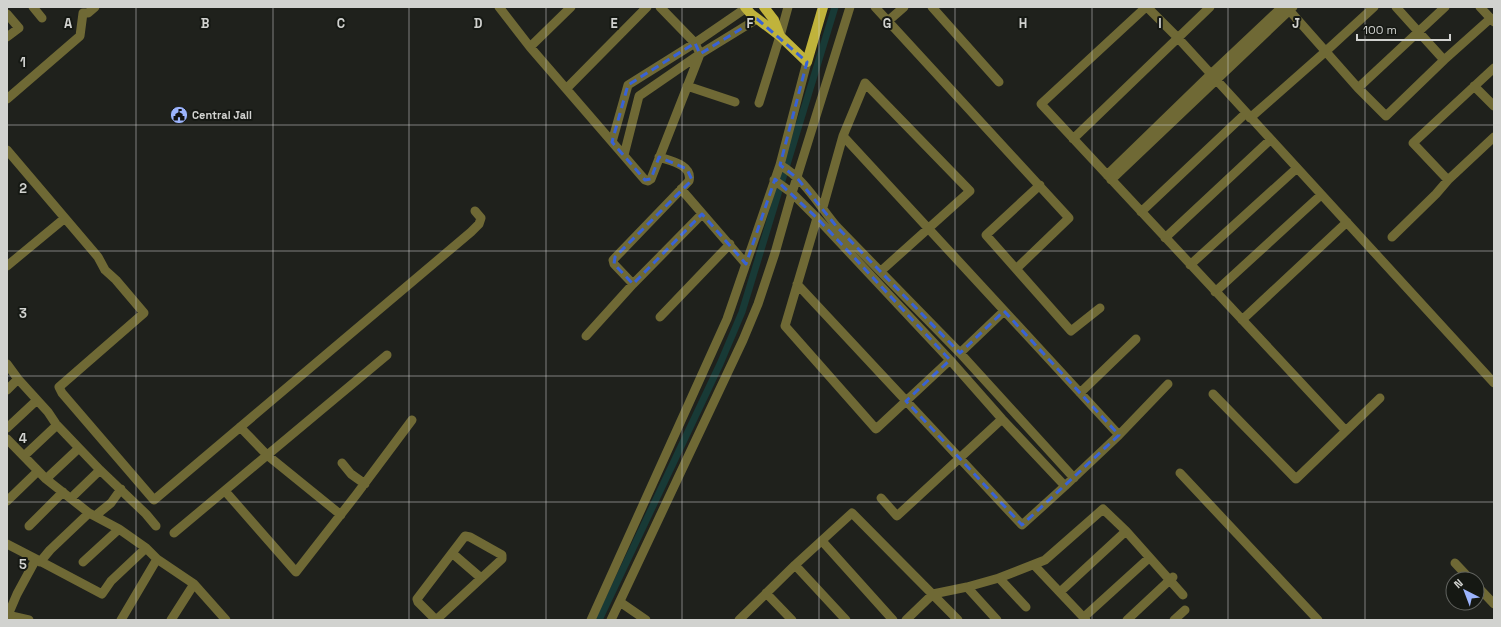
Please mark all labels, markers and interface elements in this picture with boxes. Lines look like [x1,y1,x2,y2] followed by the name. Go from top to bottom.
[64,15,73,32] text: A
[201,15,210,32] text: B
[337,15,345,32] text: C
[474,15,483,32] text: D
[610,15,618,32] text: E
[747,15,754,32] text: F
[883,15,891,32] text: G
[1019,15,1027,32] text: H
[1158,15,1162,32] text: I
[1292,15,1300,32] text: J
[1357,16,1450,42] scale bar
[1363,22,1397,38] text: 100 m
[20,54,26,71] text: 1
[169,105,189,125] public building icon: Central Jail
[192,108,252,122] place label: Central Jail
[19,180,27,197] text: 2
[19,305,27,322] text: 3
[19,430,27,447] text: 4
[19,556,27,573] text: 5
[1445,571,1485,611] north arrow
[1451,576,1466,591] text: N

